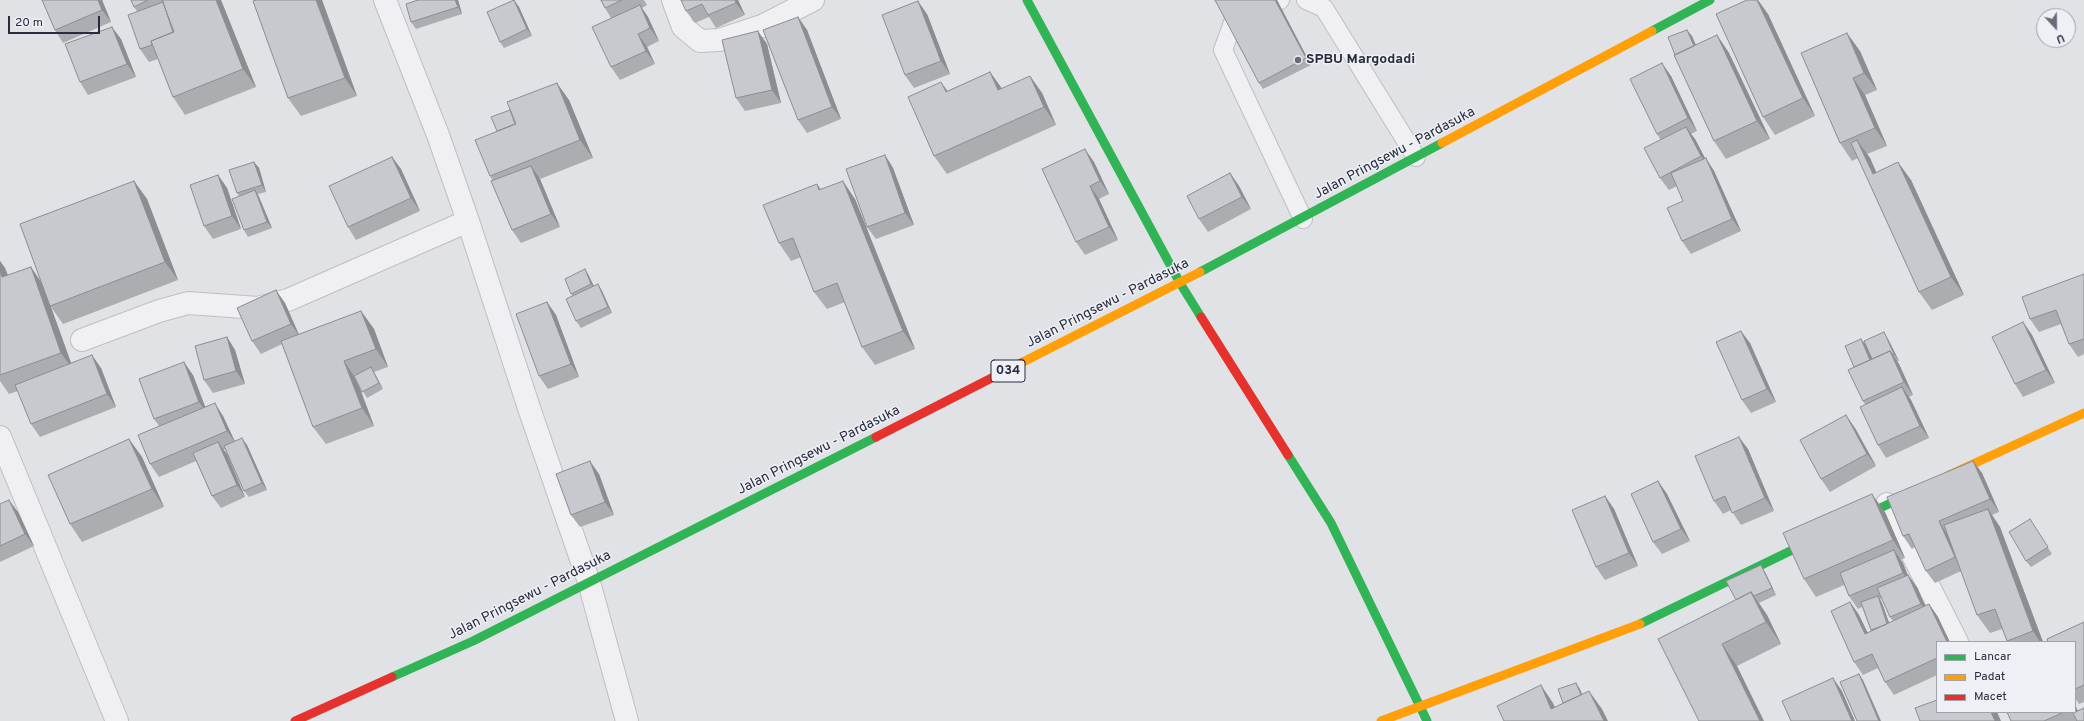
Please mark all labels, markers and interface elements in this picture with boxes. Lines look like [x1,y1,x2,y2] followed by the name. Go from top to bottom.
[10,8,102,34] scale bar
[2036,8,2076,48] north arrow
[15,15,43,31] text: 20 m
[2054,30,2066,46] text: U
[1306,52,1415,68] place label: SPBU Margodadi
[1293,55,1303,65] marker: SPBU Margodadi
[1312,104,1478,204] street label: Jalan Pringsewu - Pardasuka
[1024,256,1192,352] street label: Jalan Pringsewu - Pardasuka
[991,360,1025,382] road number: 034
[735,403,903,499] street label: Jalan Pringsewu - Pardasuka
[446,548,614,644] street label: Jalan Pringsewu - Pardasuka
[1936,641,2076,713] legend
[1974,649,2011,665] text: Lancar
[1974,669,2005,685] text: Padat
[1974,689,2007,705] text: Macet

